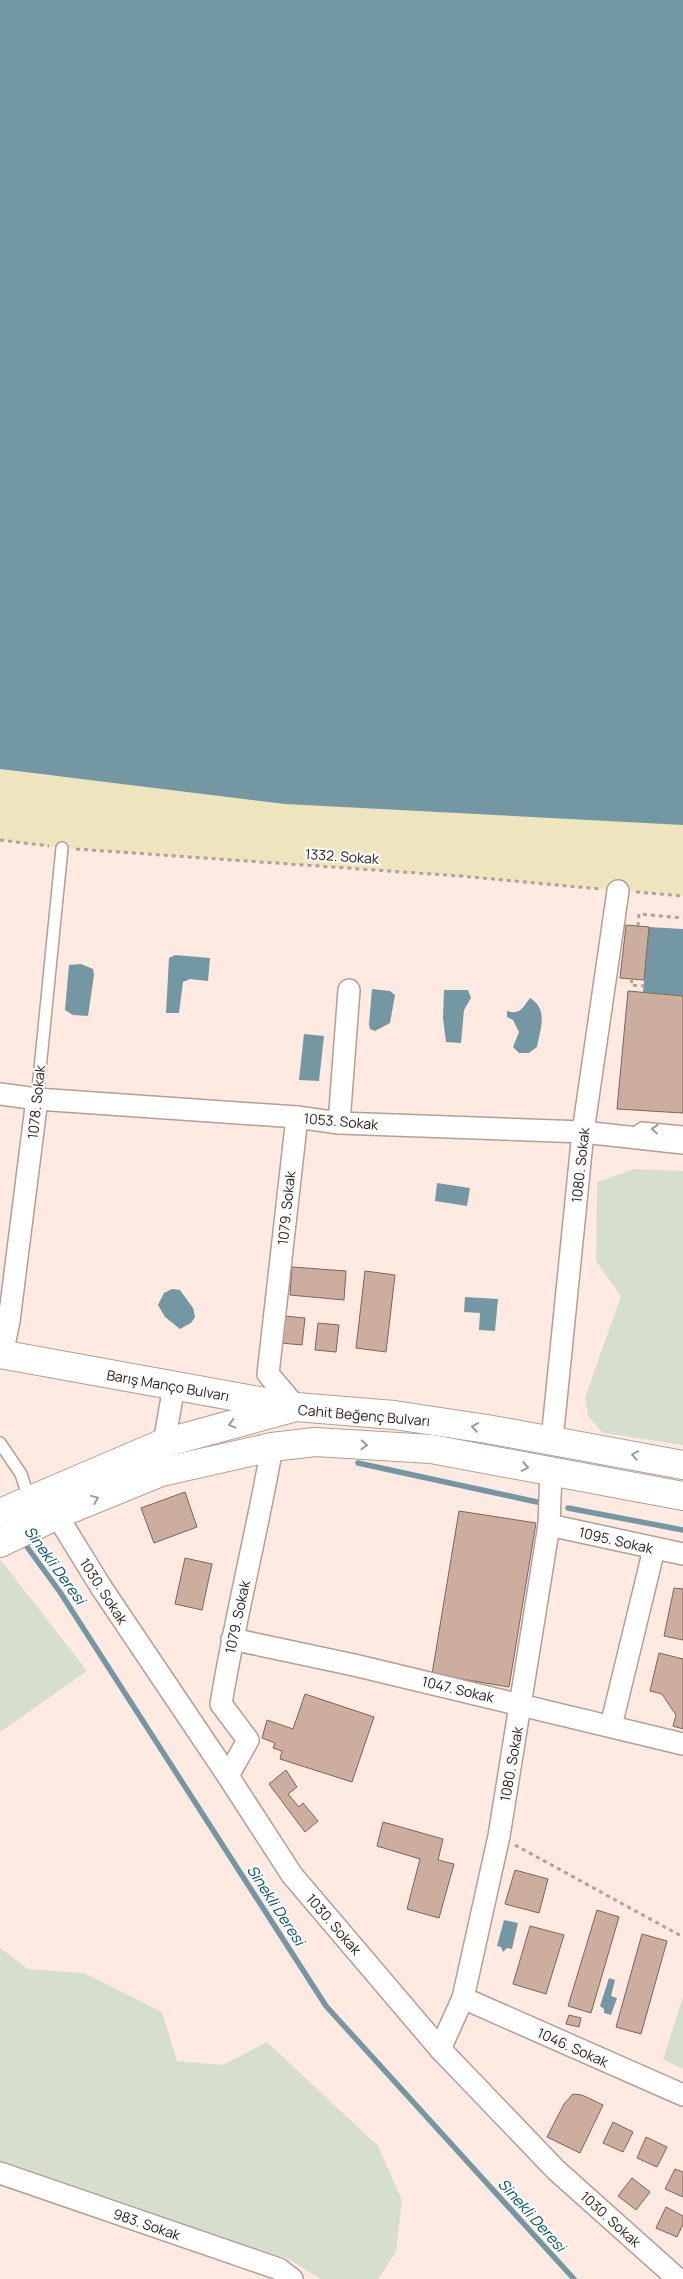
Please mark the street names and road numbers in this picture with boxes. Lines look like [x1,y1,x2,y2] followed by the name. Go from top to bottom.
[304,844,381,868] street label: 1332. Sokak
[23,1063,49,1140] street label: 1078. Sokak
[303,1108,380,1134] street label: 1053. Sokak
[567,1125,594,1204] street label: 1080. Sokak
[273,1169,299,1246] street label: 1079. Sokak
[105,1365,231,1405] street label: Barış Manço Bulvarı
[297,1400,431,1430] street label: Cahit Beğenç Bulvarı
[577,1522,656,1558] street label: 1095. Sokak
[76,1554,133,1629] street label: 1030. Sokak
[220,1578,254,1655] street label: 1079. Sokak
[420,1672,497,1707] street label: 1047. Sokak
[495,1724,527,1803] street label: 1080. Sokak
[302,1889,367,1959] street label: 1030. Sokak
[534,2023,612,2072] street label: 1046. Sokak
[577,2187,646,2252] street label: 1030. Sokak
[111,2204,184,2245] street label: 983. Sokak

